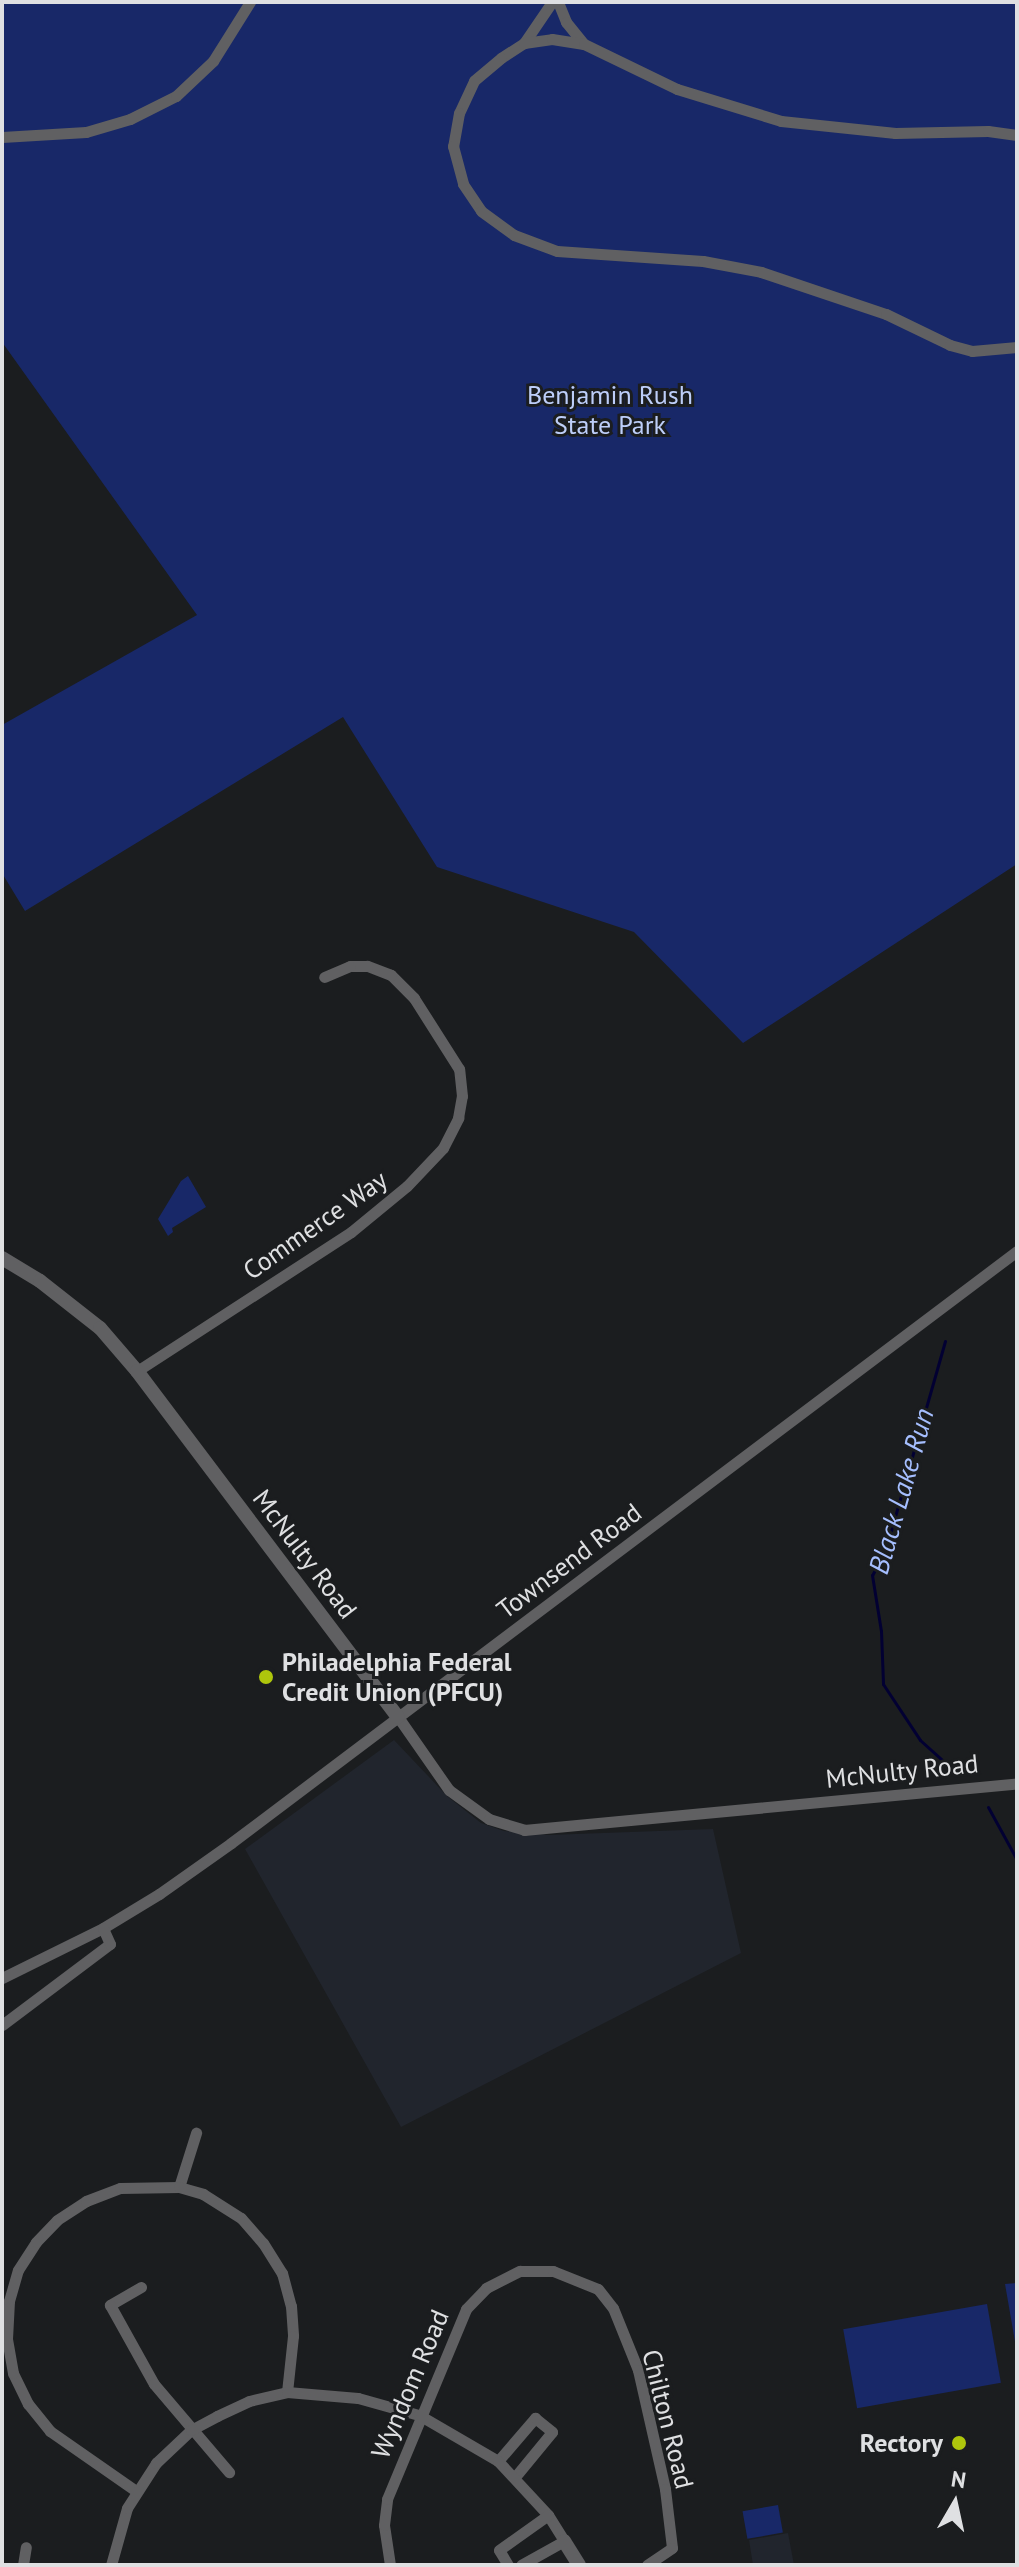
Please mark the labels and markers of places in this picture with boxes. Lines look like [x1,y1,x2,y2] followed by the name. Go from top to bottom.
[282,1646,511,1708] place label: Philadelphia Federal Credit Union (PFCU)
[257,1668,275,1686] marker: Philadelphia Federal Credit Union (PFCU)
[860,2427,943,2459] place label: Rectory
[950,2434,968,2452] marker: Rectory

